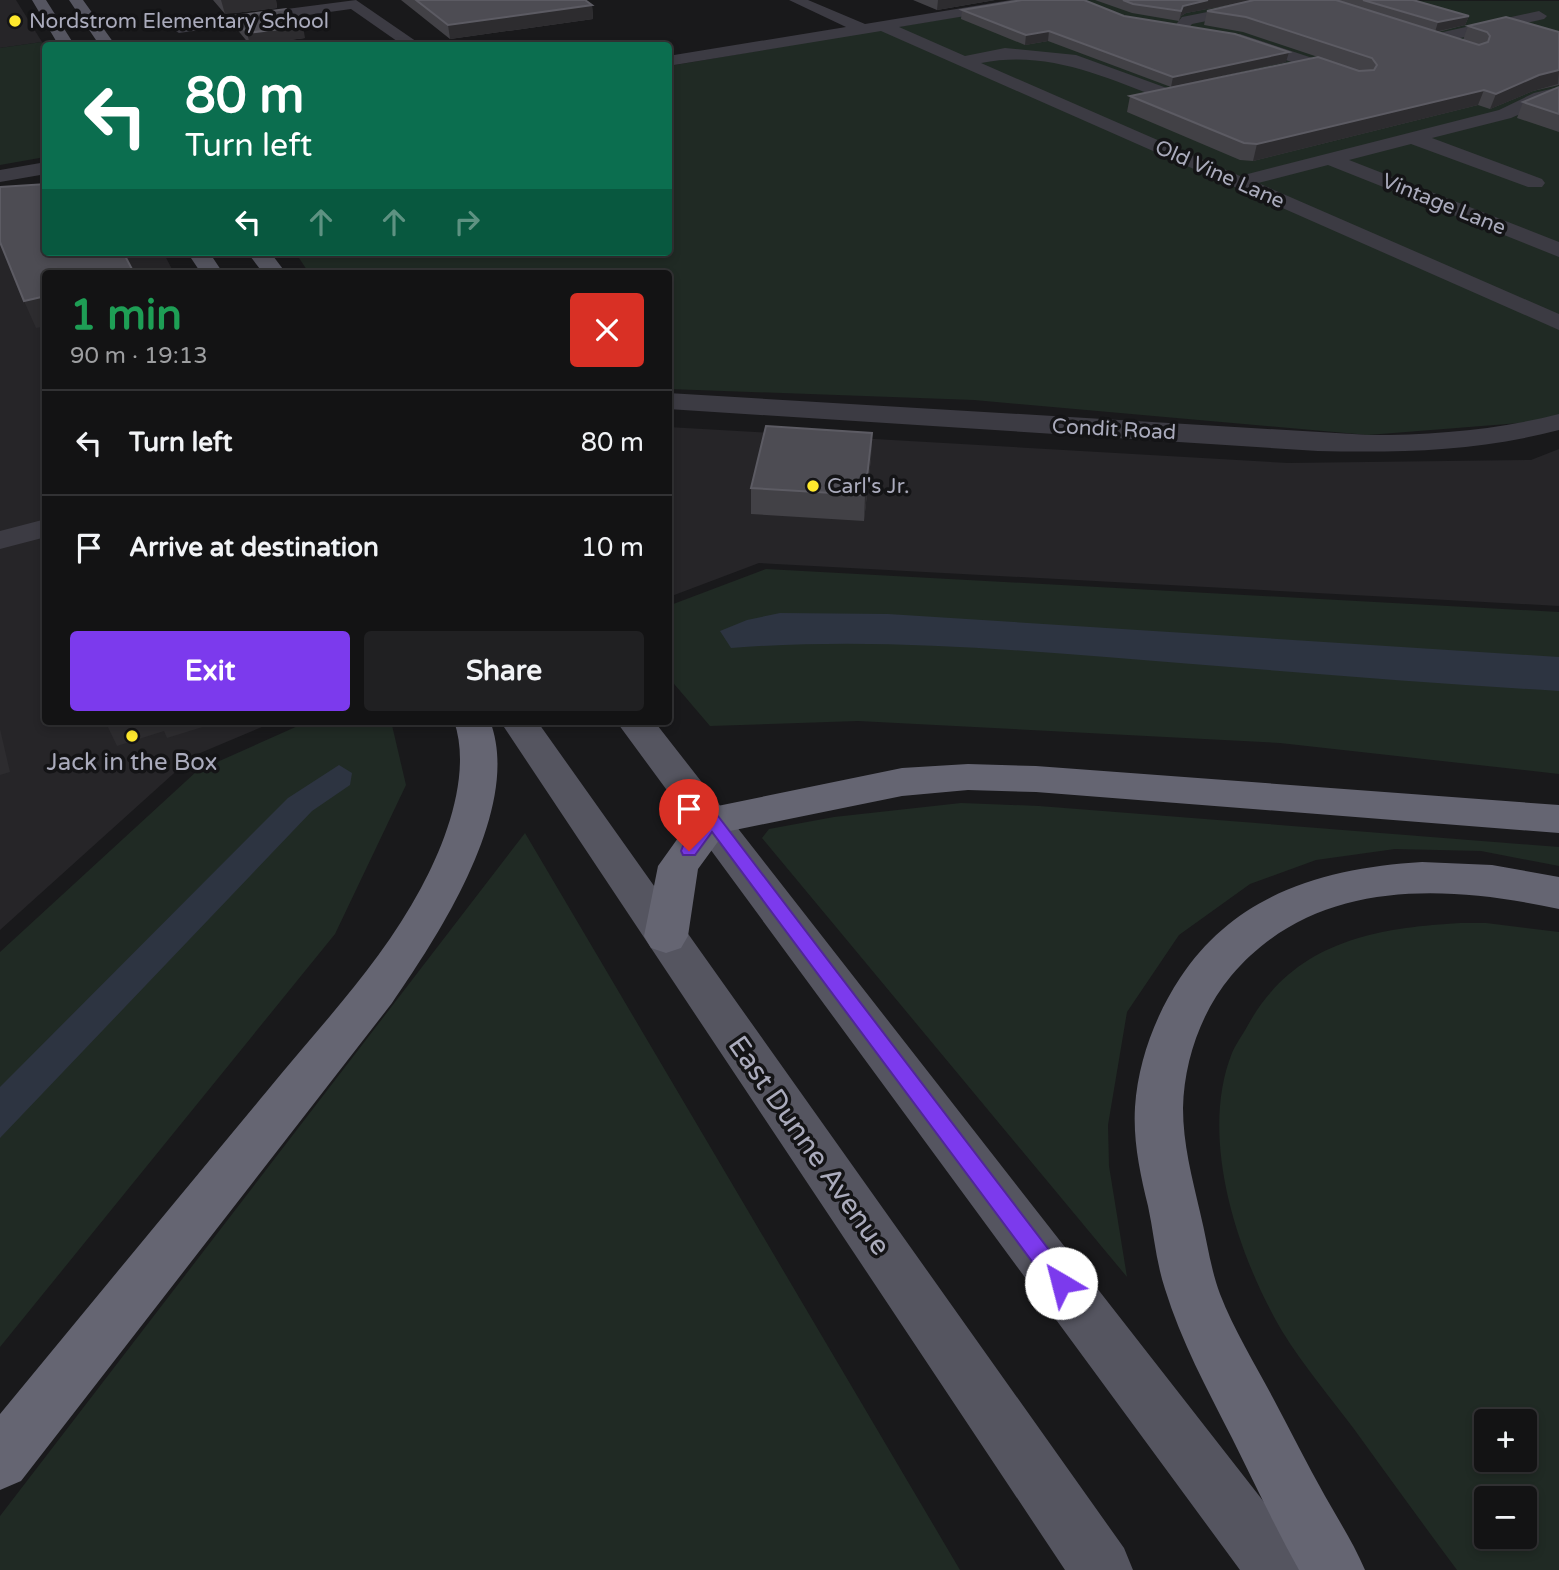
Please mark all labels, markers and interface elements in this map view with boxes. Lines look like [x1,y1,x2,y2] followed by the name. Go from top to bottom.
[29,9,329,34] place label: Nordstrom Elementary School
[7,13,23,29] marker: Nordstrom Elementary School
[185,67,304,126] text: 80 m
[70,70,161,161] icon: left
[185,127,312,165] text: Turn left
[1151,135,1289,214] street label: Old Vine Lane
[1378,168,1509,241] street label: Vintage Lane
[229,203,267,241] icon: left
[302,203,340,241] icon: ahead
[375,203,413,241] icon: ahead
[448,203,486,241] icon: right
[70,290,182,341] text: 1 min
[570,293,644,367] button: close
[70,342,208,370] text: 90 m · 19:13
[1051,414,1177,445] street label: Condit Road
[70,424,108,462] icon: left
[129,427,232,458] text: Turn left
[581,427,644,458] text: 80 m
[827,474,910,499] place label: Carl's Jr.
[805,478,821,494] marker: Carl's Jr.
[70,529,108,567] icon: arrive
[129,532,379,563] text: Arrive at destination
[581,532,644,563] text: 10 m
[70,631,350,711] button: Exit
[364,631,644,711] button: Share
[124,728,140,744] marker: Jack in the Box
[47,748,218,777] place label: Jack in the Box
[659,779,719,851] pin
[670,790,708,828] icon: arrive
[721,1029,898,1262] street label: East Dunne Avenue
[1024,1246,1098,1320] position arrow
[1474,1409,1537,1549] map controls
[1474,1409,1537,1472] button: +
[1474,1486,1537,1549] button: −

